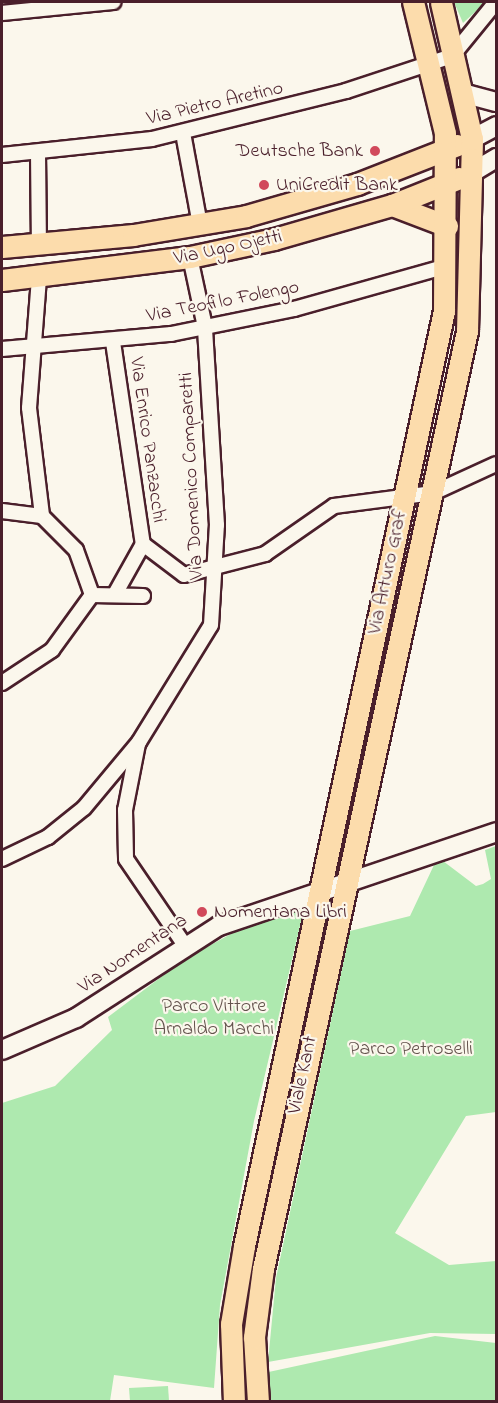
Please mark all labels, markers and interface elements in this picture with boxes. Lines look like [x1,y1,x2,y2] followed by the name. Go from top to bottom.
[145,77,285,131] street label: Via Pietro Aretino
[236,139,363,163] place label: Deutsche Bank
[368,144,382,158] marker: Deutsche Bank
[276,173,398,197] place label: UniCredit Bank
[257,178,271,192] marker: UniCredit Bank
[172,225,284,271] street label: Via Ugo Ojetti
[145,275,301,329] street label: Via Teofilo Folengo
[124,356,170,524] street label: Via Enrico Panzacchi
[175,372,209,580] street label: Via Domenico Comparetti
[363,507,413,637] street label: Via Arturo Graf
[214,900,347,924] place label: Nomentana Libri
[195,905,209,919] marker: Nomentana Libri
[74,909,192,999] street label: Via Nomentana
[154,994,274,1041] park label: Parco Vittore Arnaldo Marchi
[283,1034,323,1116] street label: Viale Kant
[349,1037,473,1061] park label: Parco Petroselli

